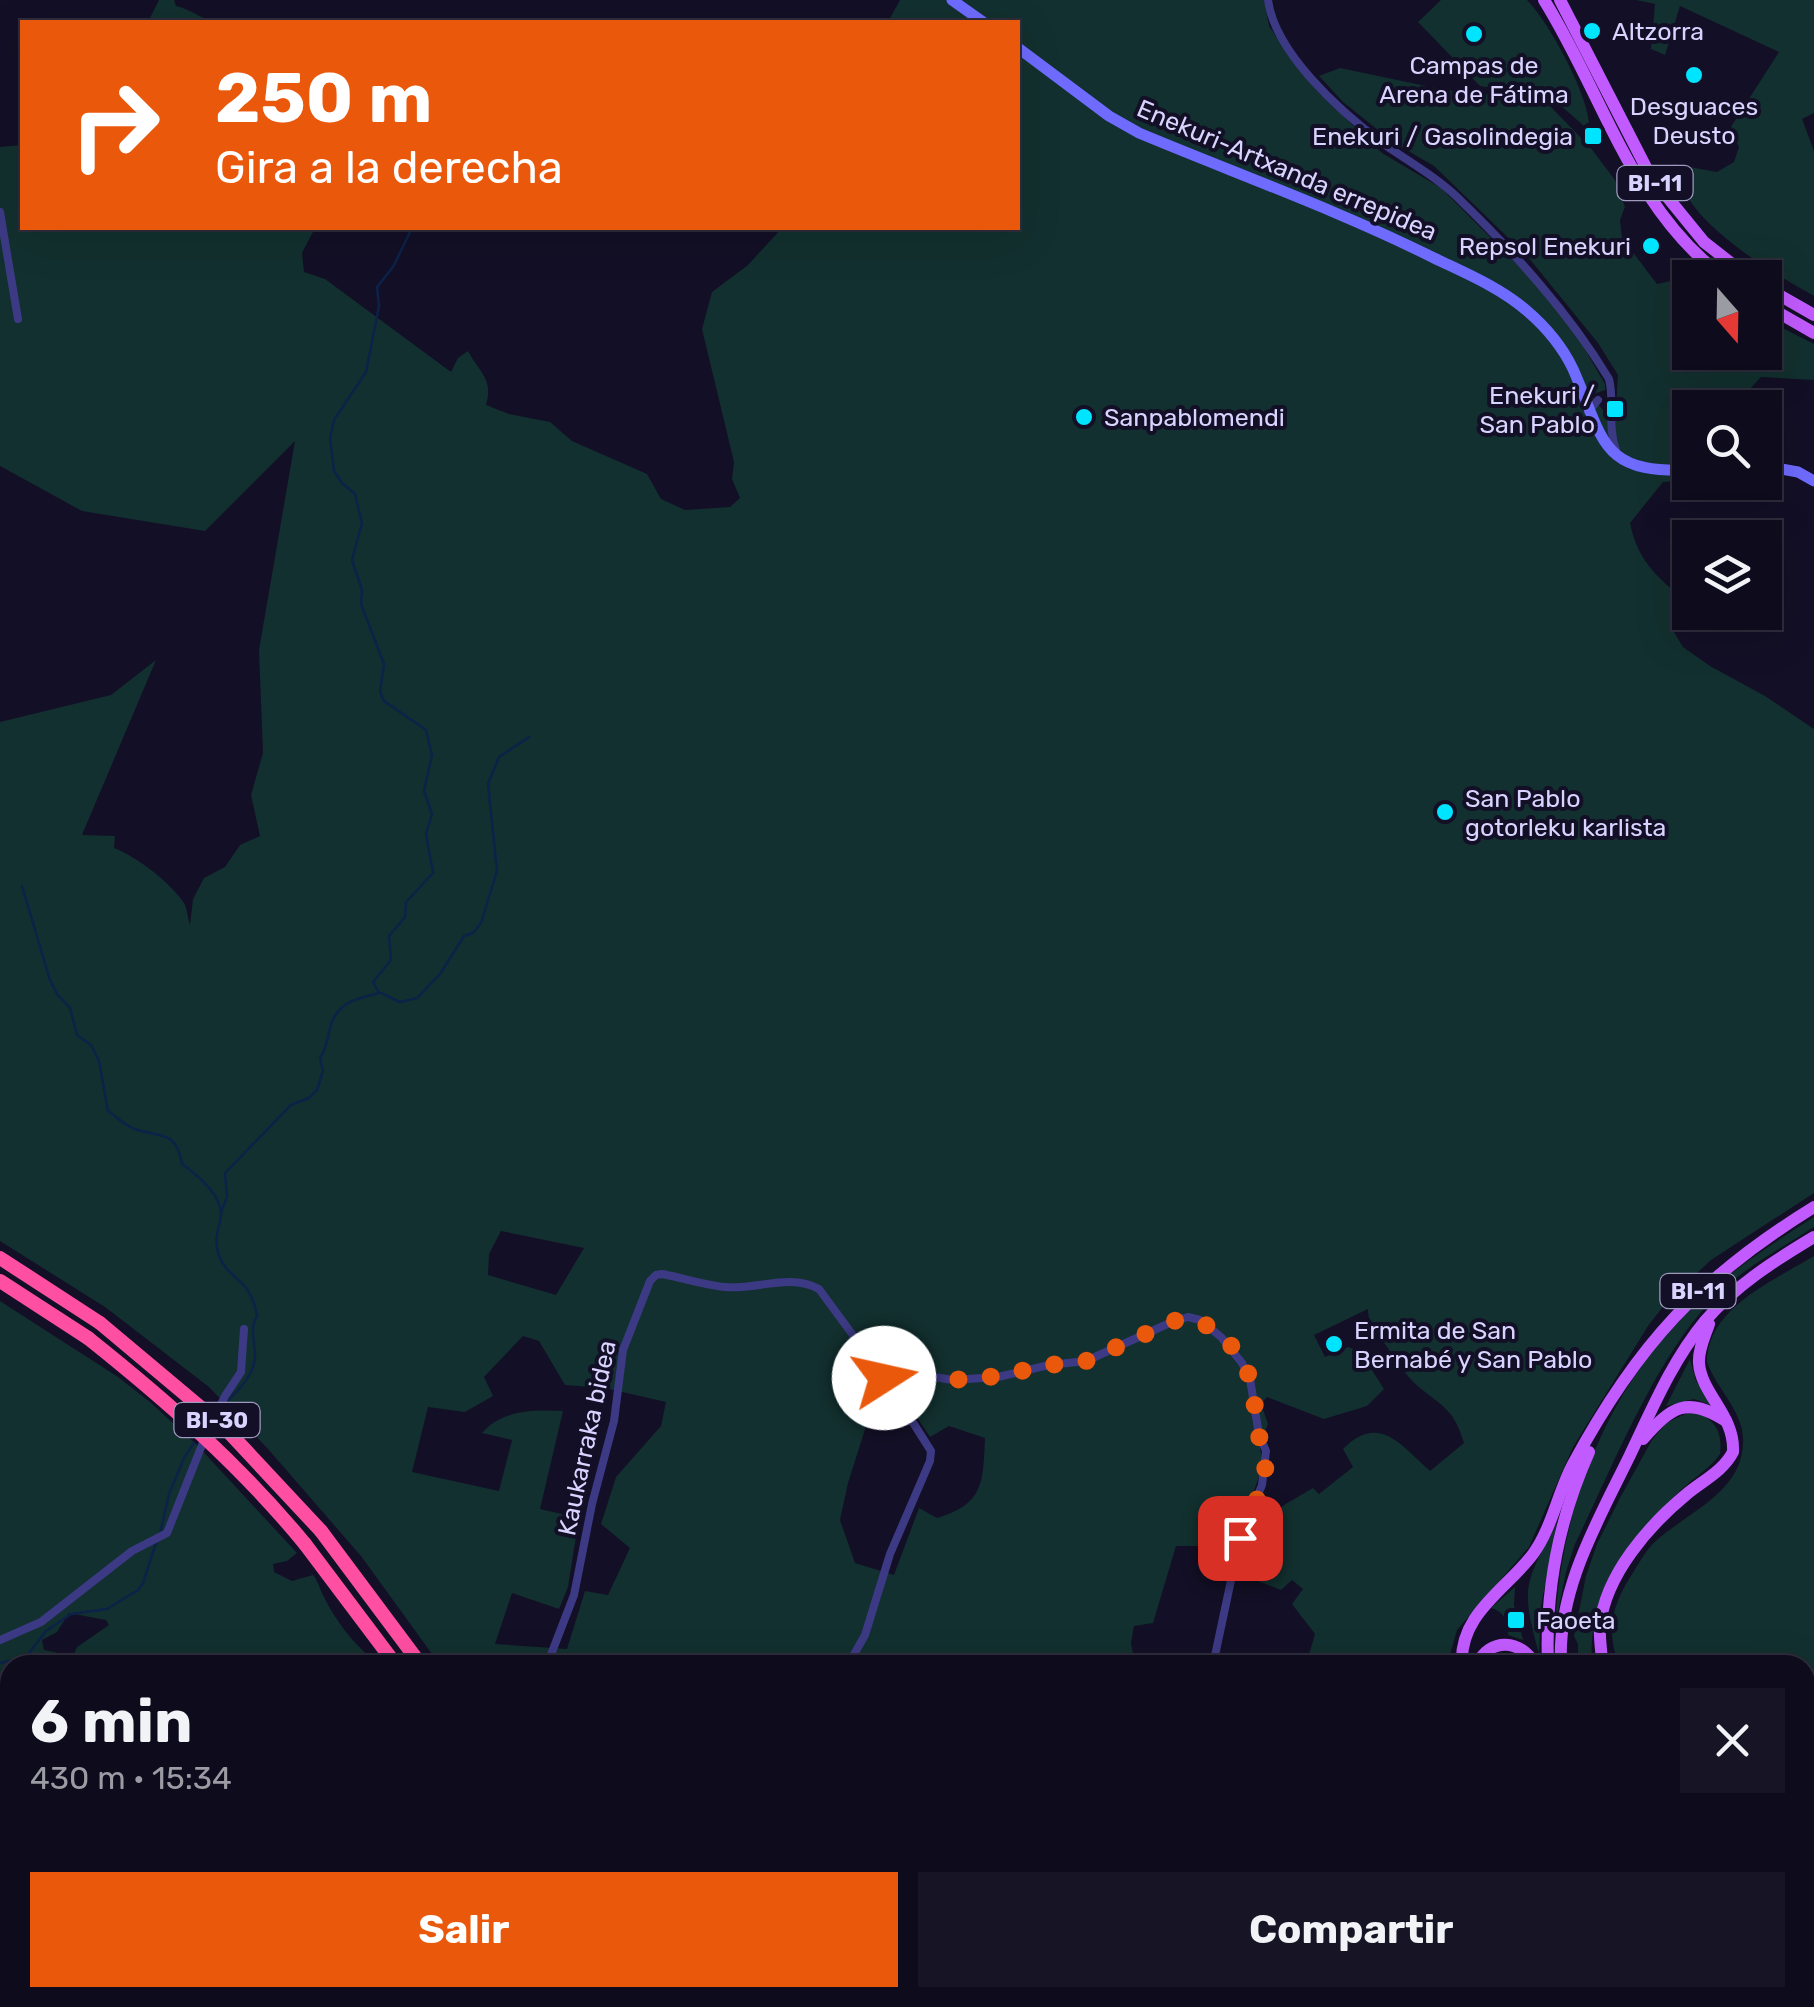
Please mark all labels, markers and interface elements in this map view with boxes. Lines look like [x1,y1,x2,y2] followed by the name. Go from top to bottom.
[1612,17,1704,46] place label: Altzorra
[1581,20,1603,42] marker: Altzorra
[1463,23,1485,45] marker: Campas de Arena de Fátima
[1379,51,1569,109] place label: Campas de Arena de Fátima
[215,57,432,140] text: 250 m
[50,60,180,190] icon: right
[1683,64,1705,86] marker: Desguaces Deusto
[1630,92,1758,150] place label: Desguaces Deusto
[1133,94,1441,246] street label: Enekuri-Artxanda errepidea
[1312,122,1573,151] place label: Enekuri / Gasolindegia
[1582,125,1604,147] marker: Enekuri / Gasolindegia
[215,141,563,194] text: Gira a la derecha
[1618,166,1692,200] road number: BI-11
[1459,232,1631,261] place label: Repsol Enekuri
[1640,235,1662,257] marker: Repsol Enekuri
[1672,260,1782,370] north arrow
[1672,260,1782,630] map controls
[1479,381,1595,439] place label: Enekuri / San Pablo
[1672,390,1782,500] button: search
[1604,398,1626,420] marker: Enekuri / San Pablo
[1104,403,1285,432] place label: Sanpablomendi
[1073,406,1095,428] marker: Sanpablomendi
[1672,520,1782,630] button: layers
[1465,784,1666,842] place label: San Pablo gotorleku karlista
[1434,801,1456,823] marker: San Pablo gotorleku karlista
[1660,1274,1736,1308] road number: BI-11
[1354,1316,1592,1374] place label: Ermita de San Bernabé y San Pablo
[832,1326,936,1430] position arrow
[1323,1333,1345,1355] marker: Ermita de San Bernabé y San Pablo
[552,1338,622,1538] street label: Kaukarraka bidea
[174,1403,260,1437] road number: BI-30
[1198,1496,1283,1581] pin
[1213,1511,1268,1566] icon: arrive
[1536,1606,1616,1635] place label: Faoeta
[1505,1609,1527,1631] marker: Faoeta
[30,1686,193,1757] text: 6 min
[1680,1688,1785,1793] button: close
[30,1759,232,1797] text: 430 m · 15:34
[30,1872,898,1987] button: Salir
[918,1872,1785,1987] button: Compartir

